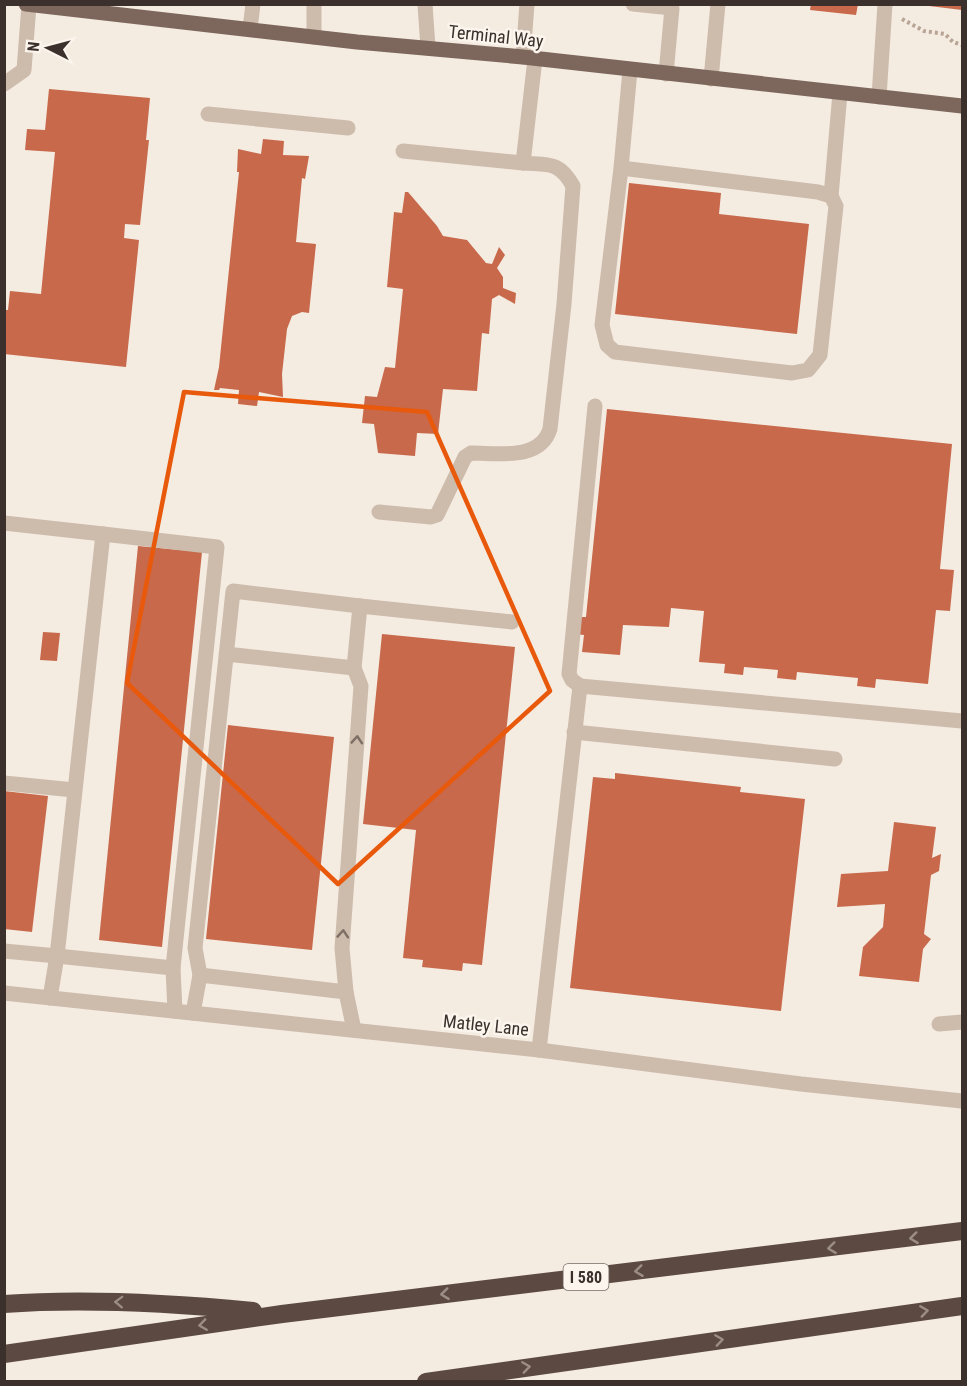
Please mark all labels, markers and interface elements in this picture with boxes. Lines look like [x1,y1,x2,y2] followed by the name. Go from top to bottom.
[18,18,78,78] north arrow
[448,21,545,51] street label: Terminal Way
[24,41,44,52] text: N
[350,735,363,744] one-way arrow
[336,930,349,939] one-way arrow
[442,1010,530,1040] street label: Matley Lane
[910,1231,919,1243] one-way arrow
[828,1241,837,1254] one-way arrow
[564,1264,608,1290] road number: I 580
[634,1264,643,1277] one-way arrow
[441,1288,450,1300] one-way arrow
[115,1296,124,1308] one-way arrow
[919,1305,928,1318] one-way arrow
[199,1319,208,1331] one-way arrow
[714,1334,723,1346] one-way arrow
[521,1362,530,1374] one-way arrow

